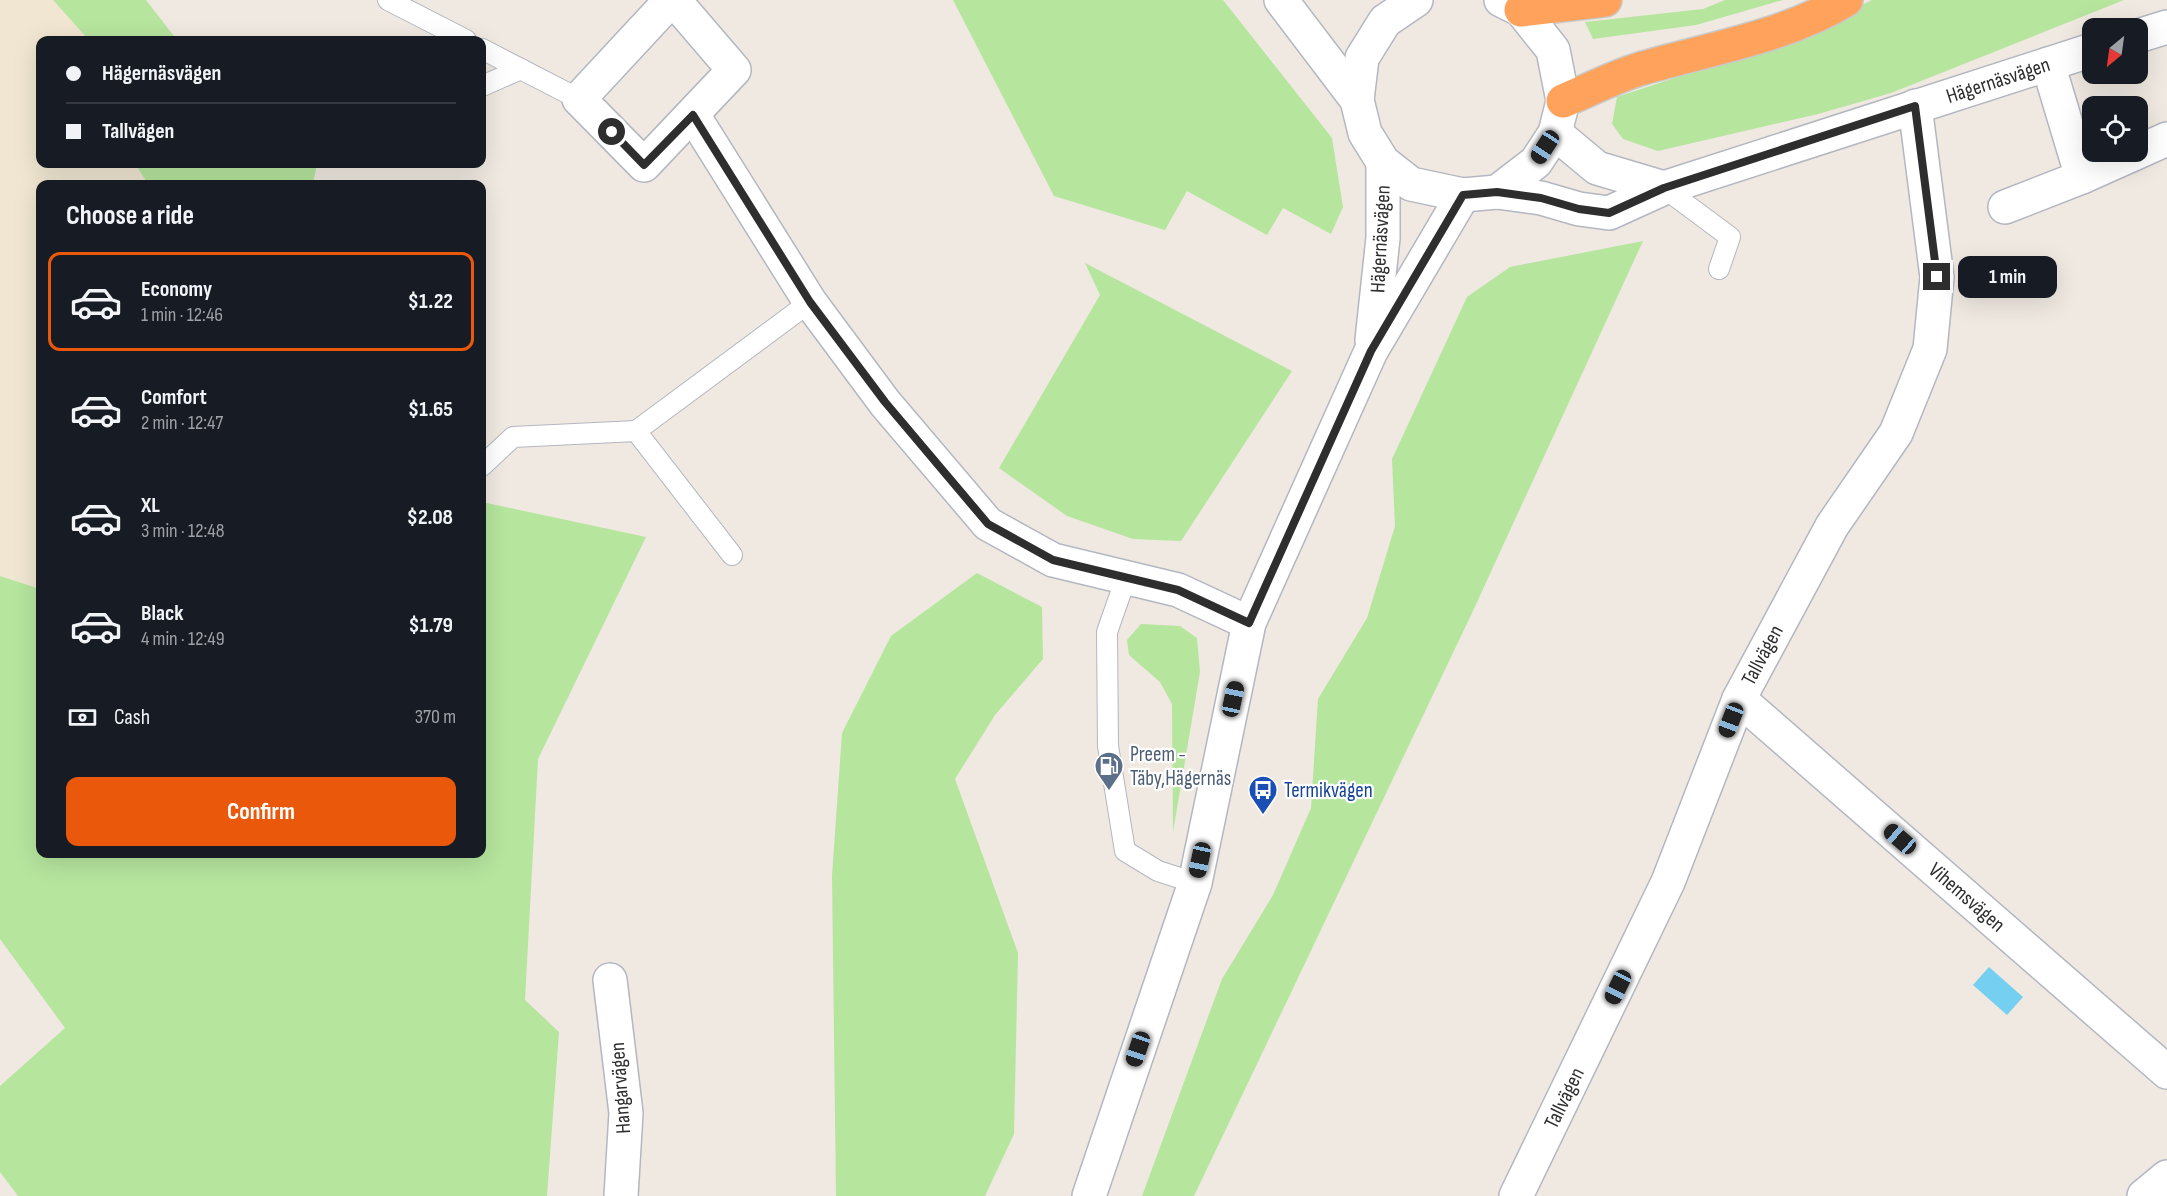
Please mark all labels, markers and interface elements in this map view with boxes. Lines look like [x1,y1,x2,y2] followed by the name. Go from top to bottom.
[2082,18,2148,84] north arrow
[2082,18,2148,162] map controls
[1943,52,2053,109] street label: Hägernäsvägen
[102,60,221,87] text: Hägernäsvägen
[2082,96,2148,162] button: locate
[102,118,174,145] text: Tallvägen
[598,118,625,145] route start
[1528,127,1562,167] car
[1365,185,1396,293] street label: Hägernäsvägen
[66,200,194,232] text: Choose a ride
[1958,256,2057,298] callout: 1 min
[1923,263,1950,290] route end
[1989,265,2026,289] text: 1 min
[69,275,123,329] icon: car
[141,276,212,303] text: Economy
[408,288,453,315] text: $1.22
[141,303,223,327] text: 1 min · 12:46
[69,383,123,437] icon: car
[141,384,207,411] text: Comfort
[408,396,453,423] text: $1.65
[141,411,223,435] text: 2 min · 12:47
[69,491,123,545] icon: car
[141,492,160,519] text: XL
[407,504,453,531] text: $2.08
[141,519,224,543] text: 3 min · 12:48
[69,599,123,653] icon: car
[141,600,183,627] text: Black
[408,612,453,639] text: $1.79
[1736,621,1789,690] street label: Tallvägen
[141,627,225,651] text: 4 min · 12:49
[1220,680,1246,718] car
[1716,700,1746,740] car
[66,701,99,734] icon: cash
[114,704,150,731] text: Cash
[415,705,456,729] text: 370 m
[1130,742,1231,791] place label: Preem - Täby,Hägernäs
[1093,750,1125,792] fuel station icon: Preem - Täby,Hägernäs
[1247,774,1279,816] bus stop icon: Termikvägen
[66,777,456,846] button: Confirm
[1284,778,1373,803] place label: Termikvägen
[1881,820,1919,858] car
[1187,841,1213,879] car
[1923,857,2010,937] street label: Vihemsvägen
[1602,967,1634,1007] car
[1124,1029,1152,1069] car
[605,1041,636,1135] street label: Hangarvägen
[1539,1064,1590,1133] street label: Tallvägen

